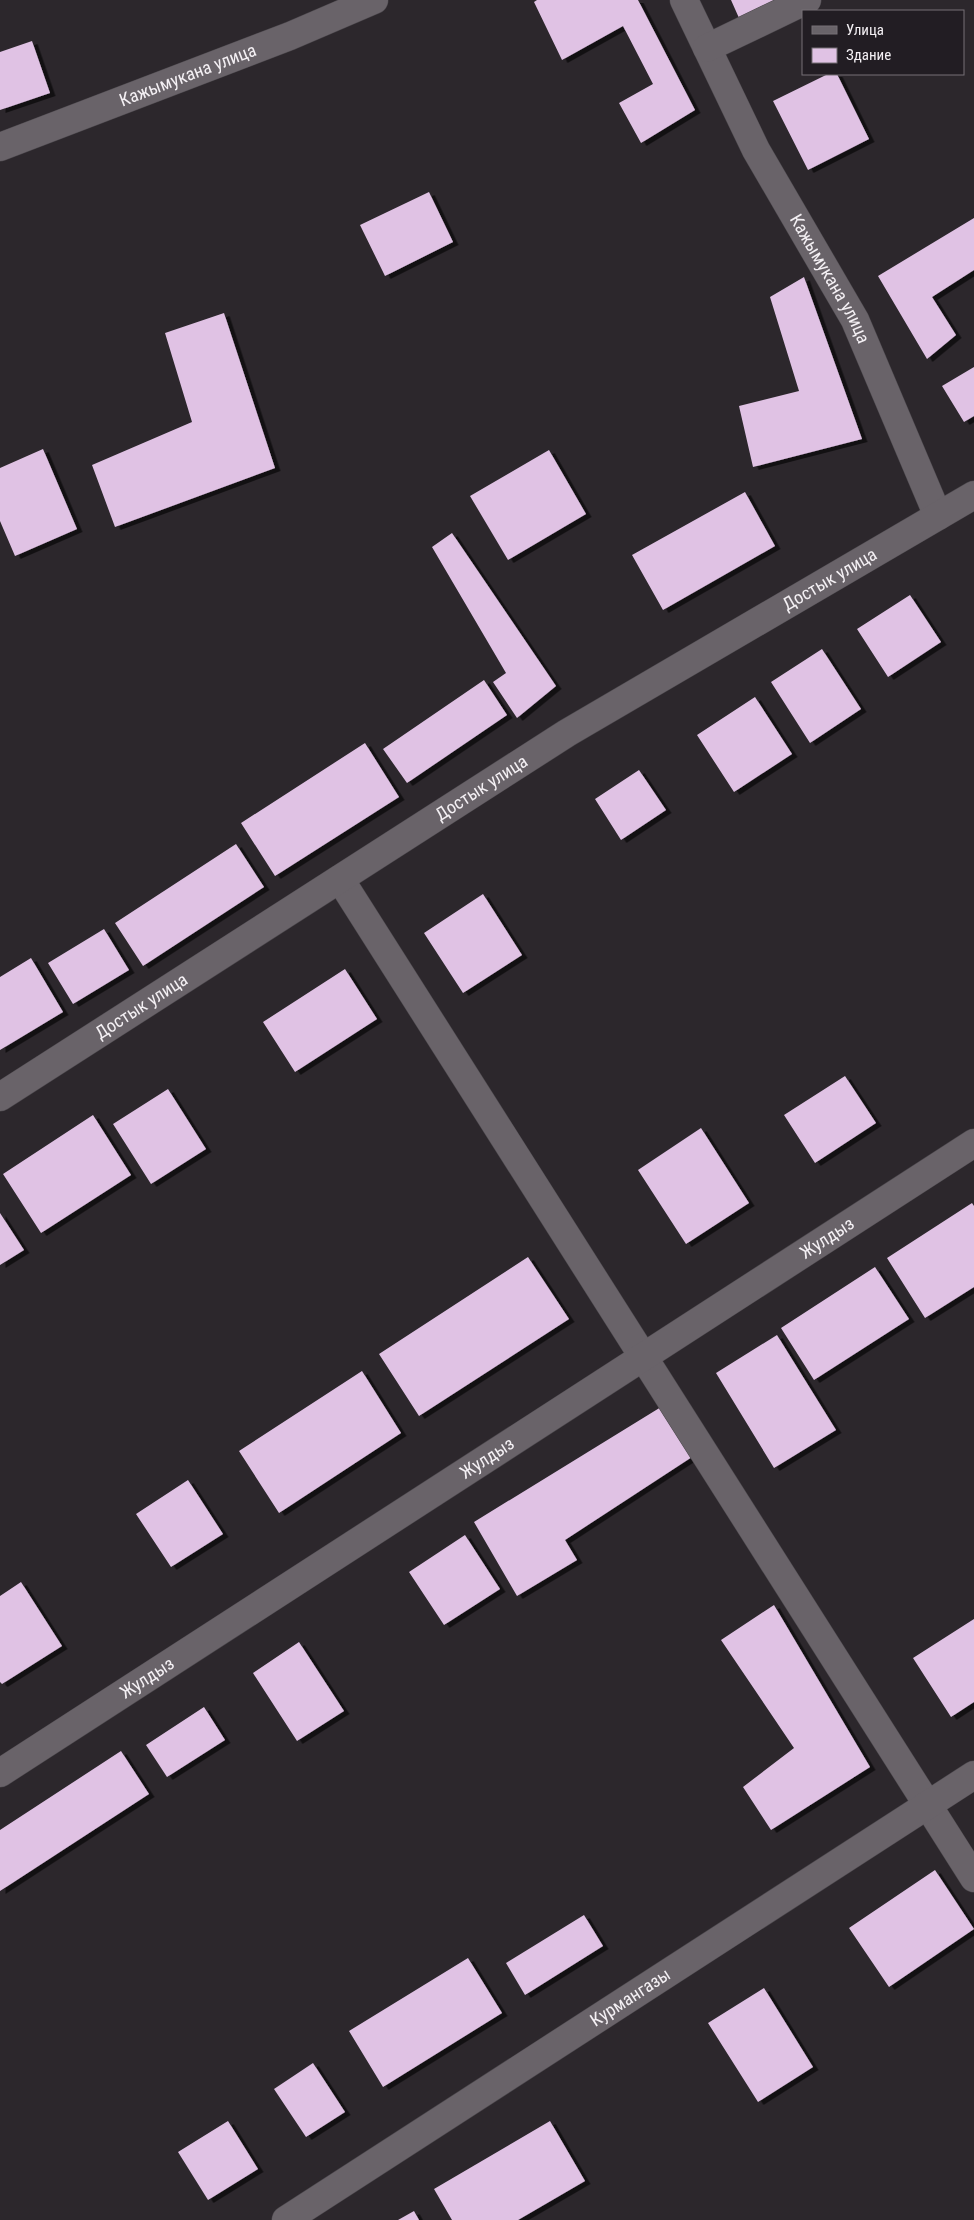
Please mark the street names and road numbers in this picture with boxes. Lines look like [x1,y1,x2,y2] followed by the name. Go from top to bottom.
[116,39,259,110] street label: Кажымукана улица
[786,210,875,346] street label: Кажымукана улица
[779,543,880,615] street label: Достык улица
[431,750,531,825] street label: Достык улица
[91,968,191,1043] street label: Достык улица
[796,1212,858,1263] street label: Жулдыз
[456,1432,518,1483] street label: Жулдыз
[116,1652,178,1703] street label: Жулдыз
[586,1963,674,2030] street label: Курмангазы

